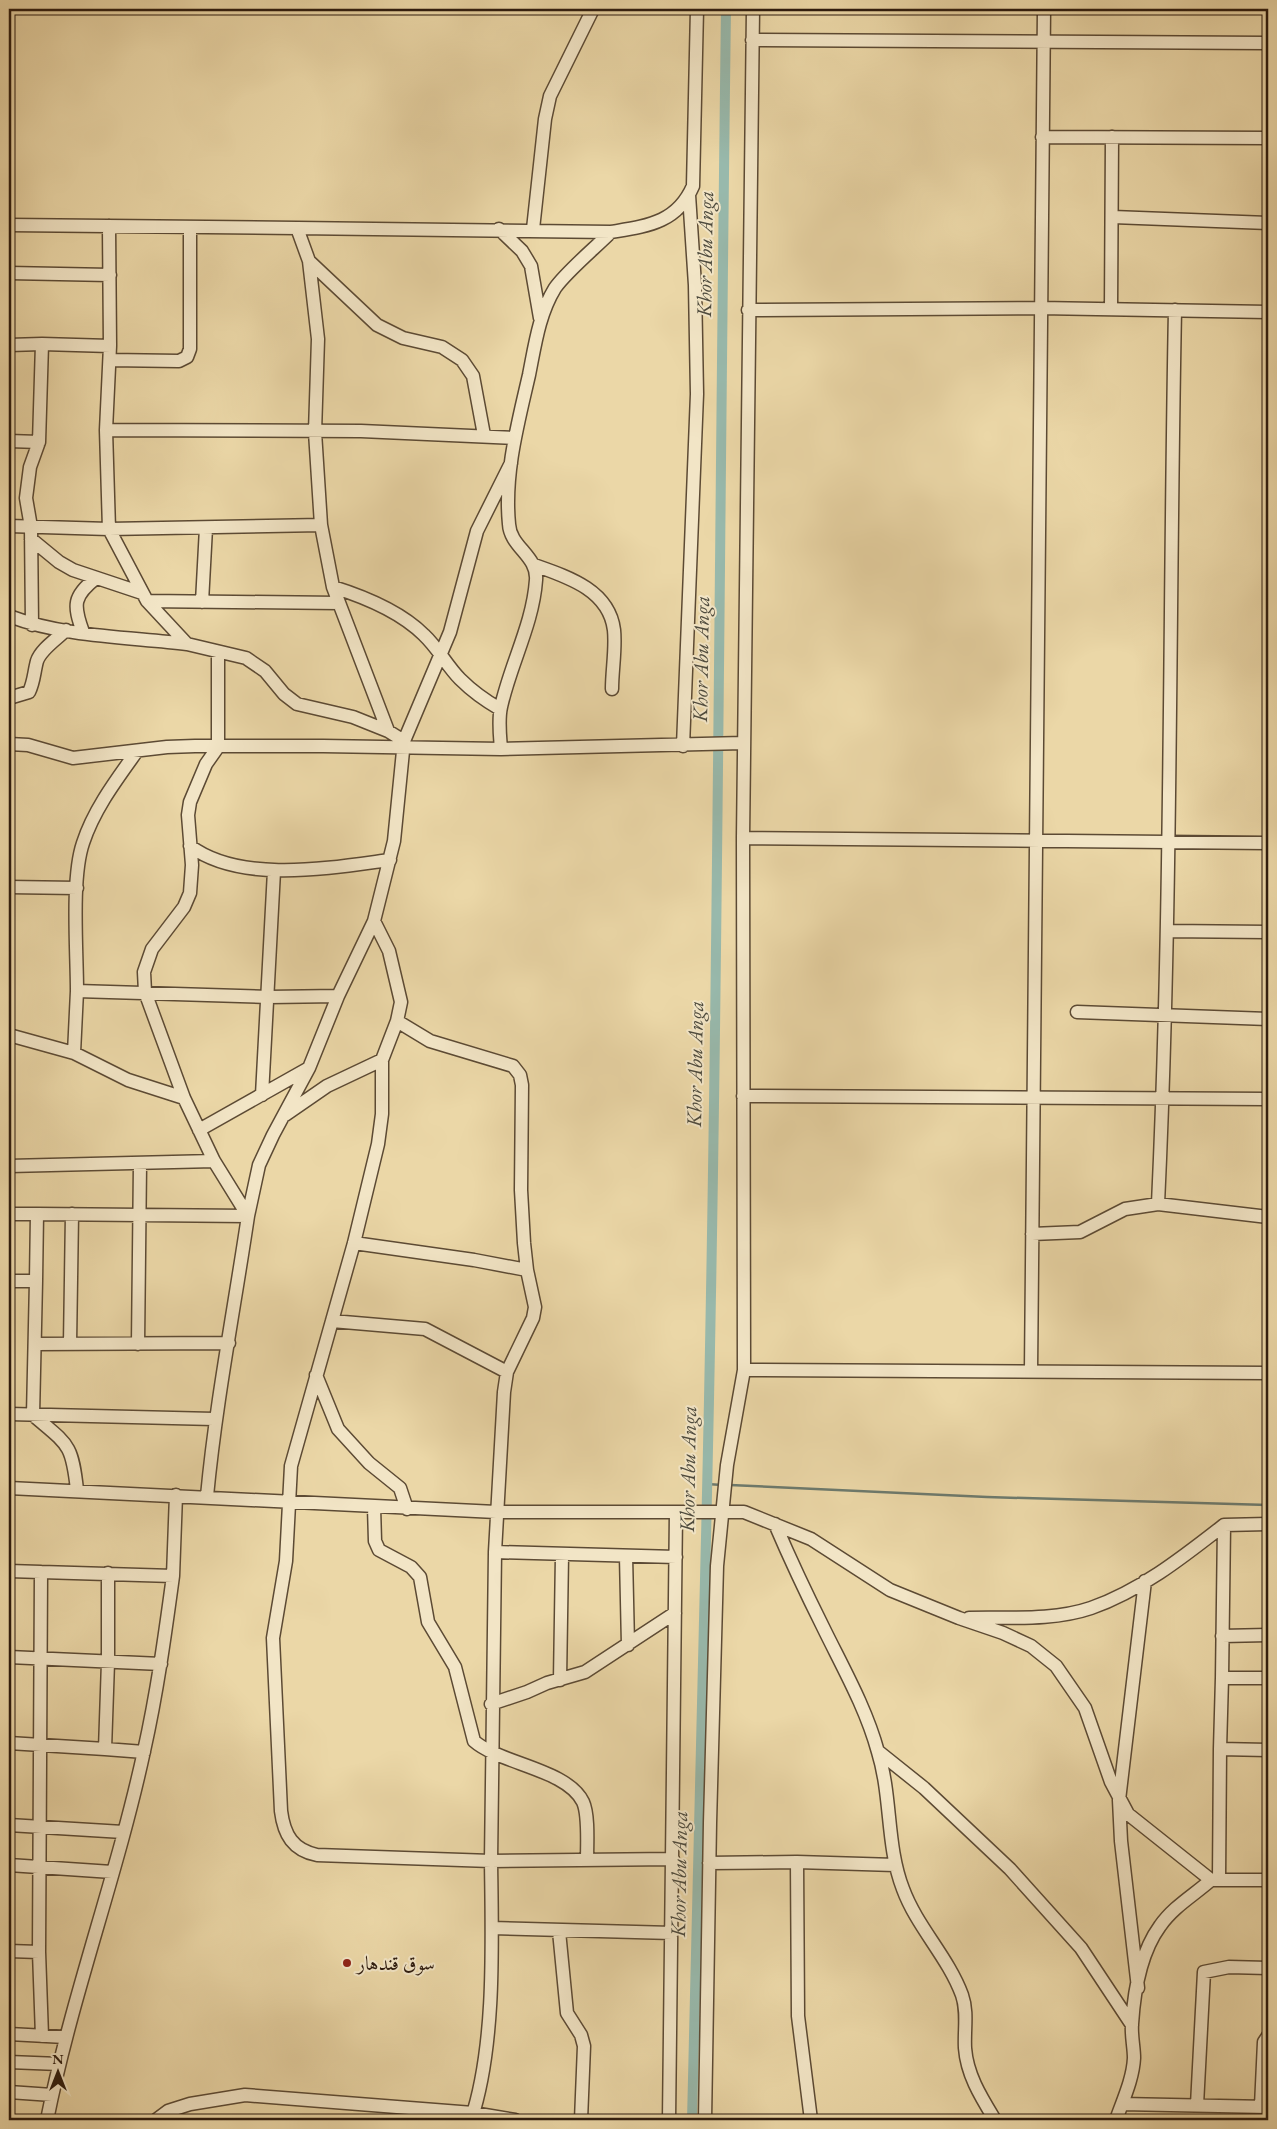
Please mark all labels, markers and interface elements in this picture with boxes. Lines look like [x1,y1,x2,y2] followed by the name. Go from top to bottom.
[690,191,719,318] water label: Khor Abu Anga
[686,596,715,723] water label: Khor Abu Anga
[680,1001,709,1128] water label: Khor Abu Anga
[673,1406,702,1533] water label: Khor Abu Anga
[664,1811,693,1938] water label: Khor Abu Anga
[355,1950,435,1976] place label: سوق قندهار
[341,1957,353,1969] marker: سوق قندهار
[32,2046,82,2096] north arrow
[52,2050,64,2068] text: N

